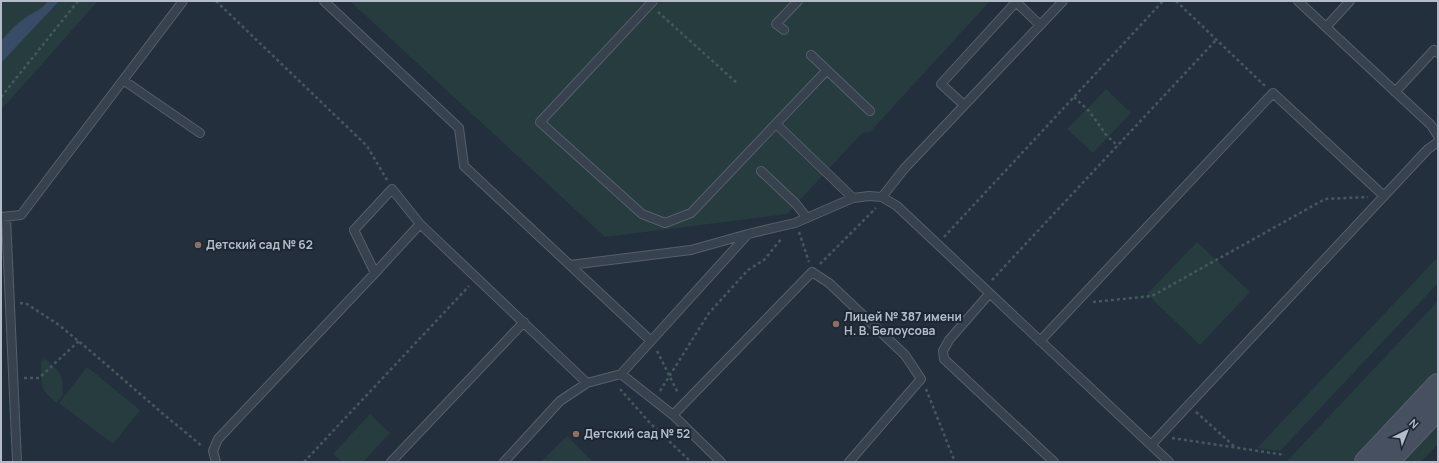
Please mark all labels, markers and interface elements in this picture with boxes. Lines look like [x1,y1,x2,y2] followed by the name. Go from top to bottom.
[206,236,313,253] place label: Детский сад № 62
[193,240,203,250] marker: Детский сад № 62
[844,308,962,339] place label: Лицей № 387 имени Н. В. Белоусова
[831,319,841,329] marker: Лицей № 387 имени Н. В. Белоусова
[1387,411,1427,451] north arrow
[1406,415,1422,432] text: N
[584,425,690,442] place label: Детский сад № 52
[571,429,581,439] marker: Детский сад № 52

